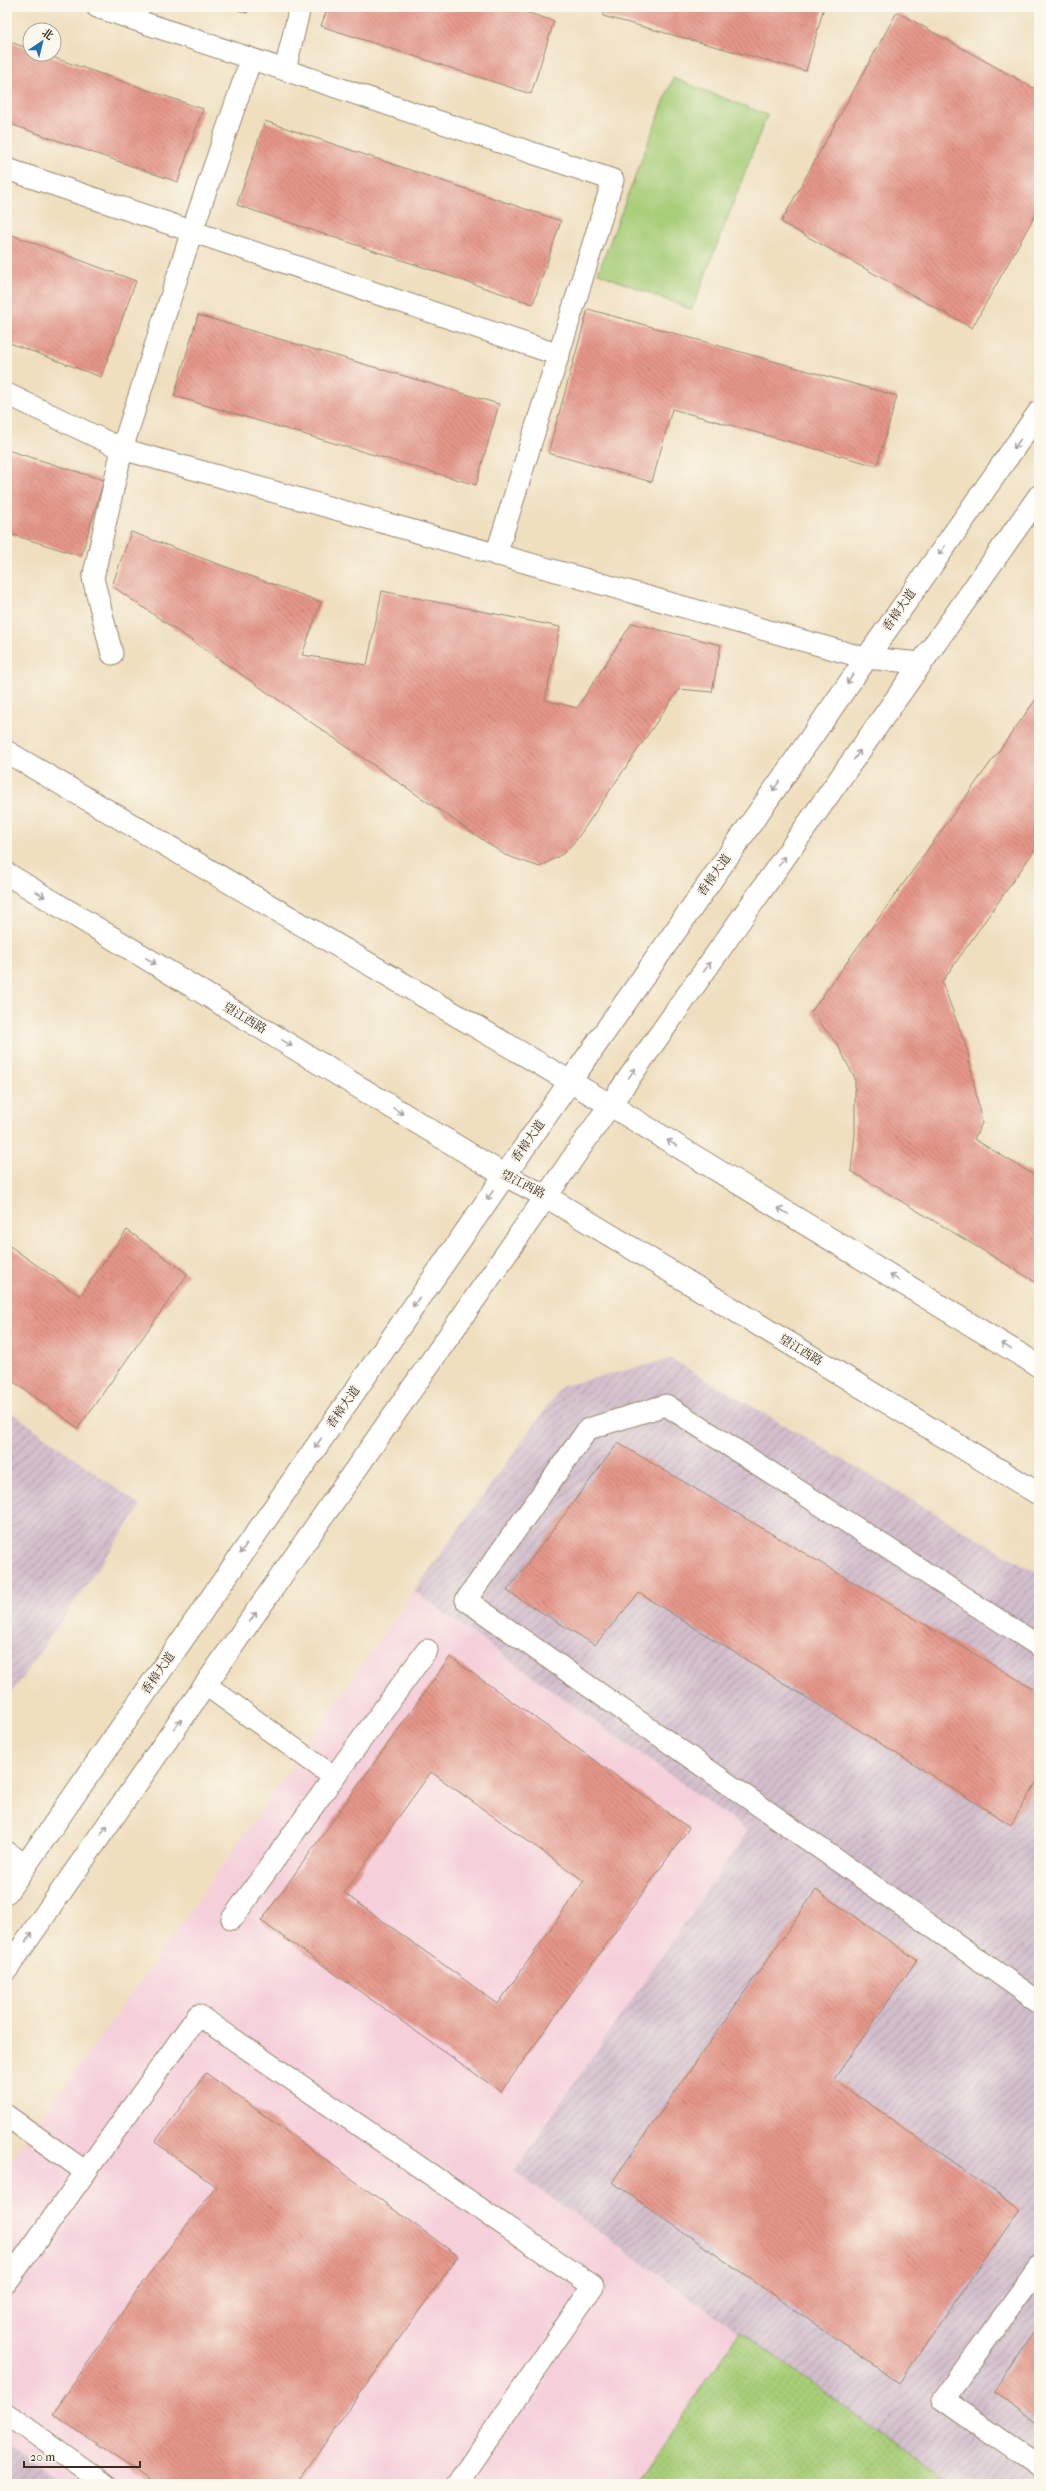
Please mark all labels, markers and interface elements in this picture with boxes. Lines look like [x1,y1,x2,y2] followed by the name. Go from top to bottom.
[22,22,62,62] north arrow
[39,26,56,43] text: 北
[1012,438,1021,449] one-way arrow
[937,544,946,555] one-way arrow
[879,586,919,634] street label: 香樟大道
[846,673,854,684] one-way arrow
[853,749,861,760] one-way arrow
[772,780,780,791] one-way arrow
[694,851,734,899] street label: 香樟大道
[778,856,786,867] one-way arrow
[34,890,45,898] one-way arrow
[146,957,157,966] one-way arrow
[703,962,711,973] one-way arrow
[221,1000,269,1036] street label: 望江西路
[281,1040,293,1048] one-way arrow
[628,1068,636,1079] one-way arrow
[392,1107,404,1115] one-way arrow
[508,1117,548,1165] street label: 香樟大道
[666,1139,678,1147] one-way arrow
[498,1167,548,1201] street label: 望江西路
[486,1189,494,1200] one-way arrow
[778,1206,789,1215] one-way arrow
[889,1274,901,1282] one-way arrow
[412,1296,420,1307] one-way arrow
[777,1332,825,1368] street label: 望江西路
[1000,1341,1012,1349] one-way arrow
[323,1383,363,1431] street label: 香樟大道
[314,1437,322,1448] one-way arrow
[239,1544,247,1555] one-way arrow
[249,1612,257,1623] one-way arrow
[138,1649,178,1697] street label: 香樟大道
[174,1719,183,1730] one-way arrow
[100,1825,108,1836] one-way arrow
[25,1932,33,1943] one-way arrow
[24,2443,140,2469] scale bar
[30,2450,55,2464] text: 20 m

